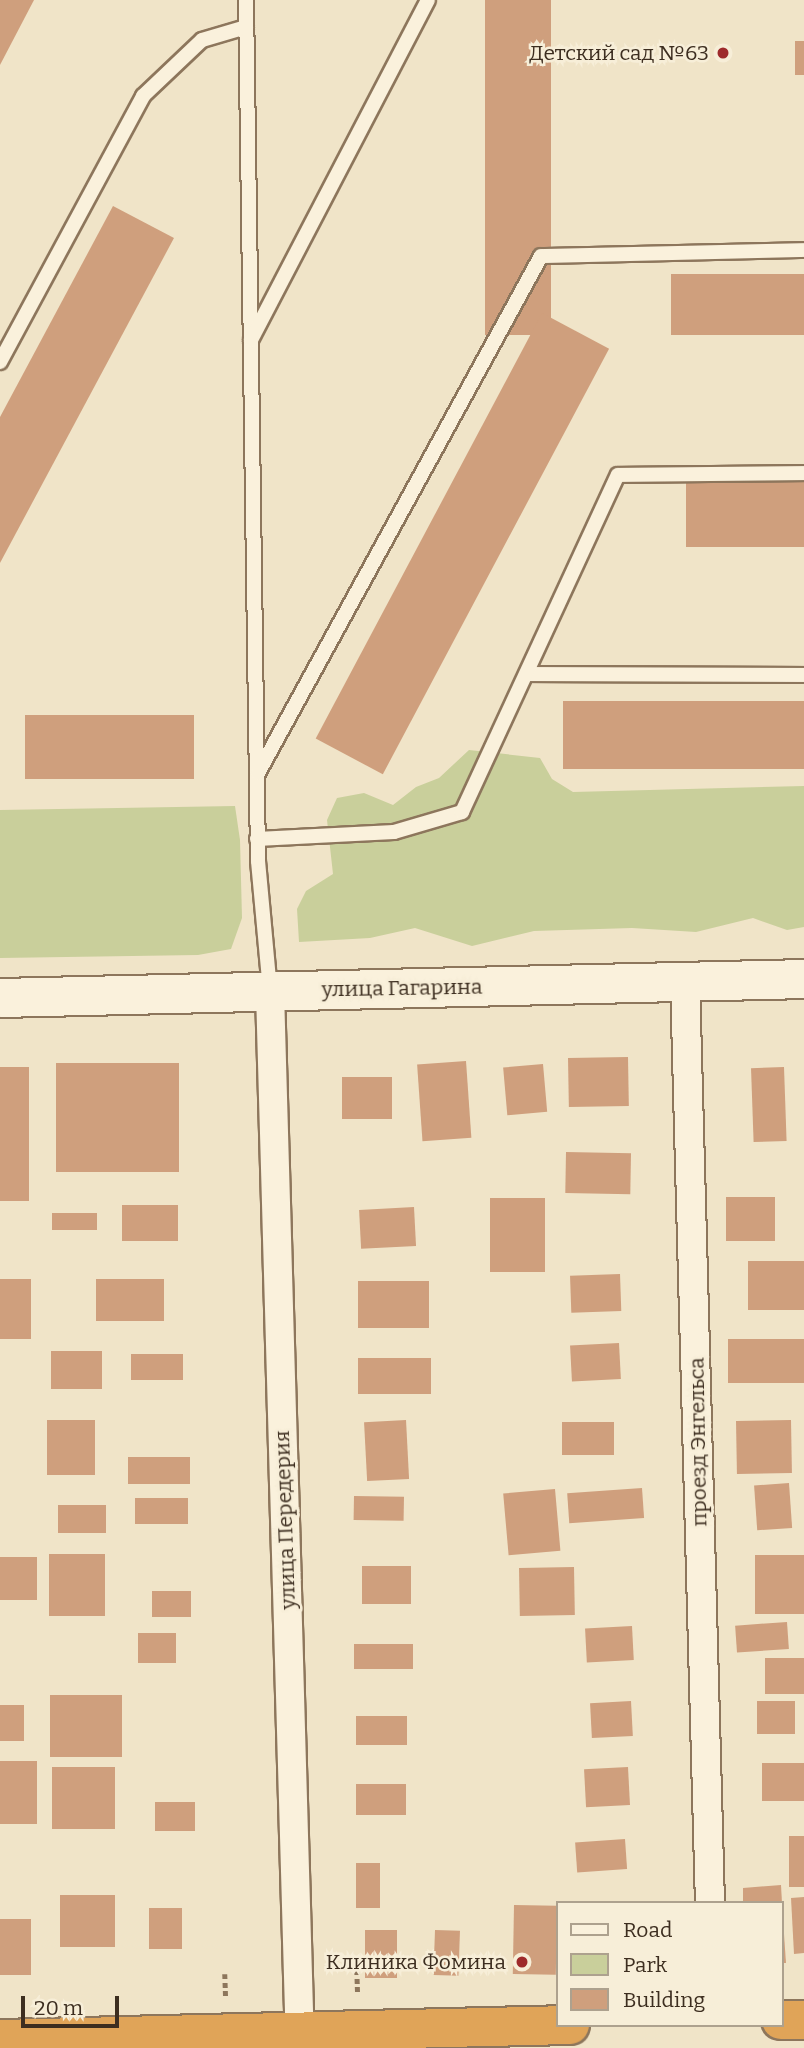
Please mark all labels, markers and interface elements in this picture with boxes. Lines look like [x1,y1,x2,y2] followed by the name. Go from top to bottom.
[529,40,709,66] place label: Детский сад №63
[715,45,731,61] marker: Детский сад №63
[321,974,483,1002] street label: улица Гагарина
[684,1357,712,1527] street label: проезд Энгельса
[269,1430,301,1610] street label: улица Передерия
[556,1901,783,2027] legend
[623,1917,672,1943] text: Road
[326,1949,506,1975] place label: Клиника Фомина
[512,1952,532,1972] marker: Клиника Фомина
[623,1952,667,1978] text: Park
[24,1982,122,2026] scale bar
[623,1987,705,2013] text: Building
[34,1995,83,2021] text: 20 m

